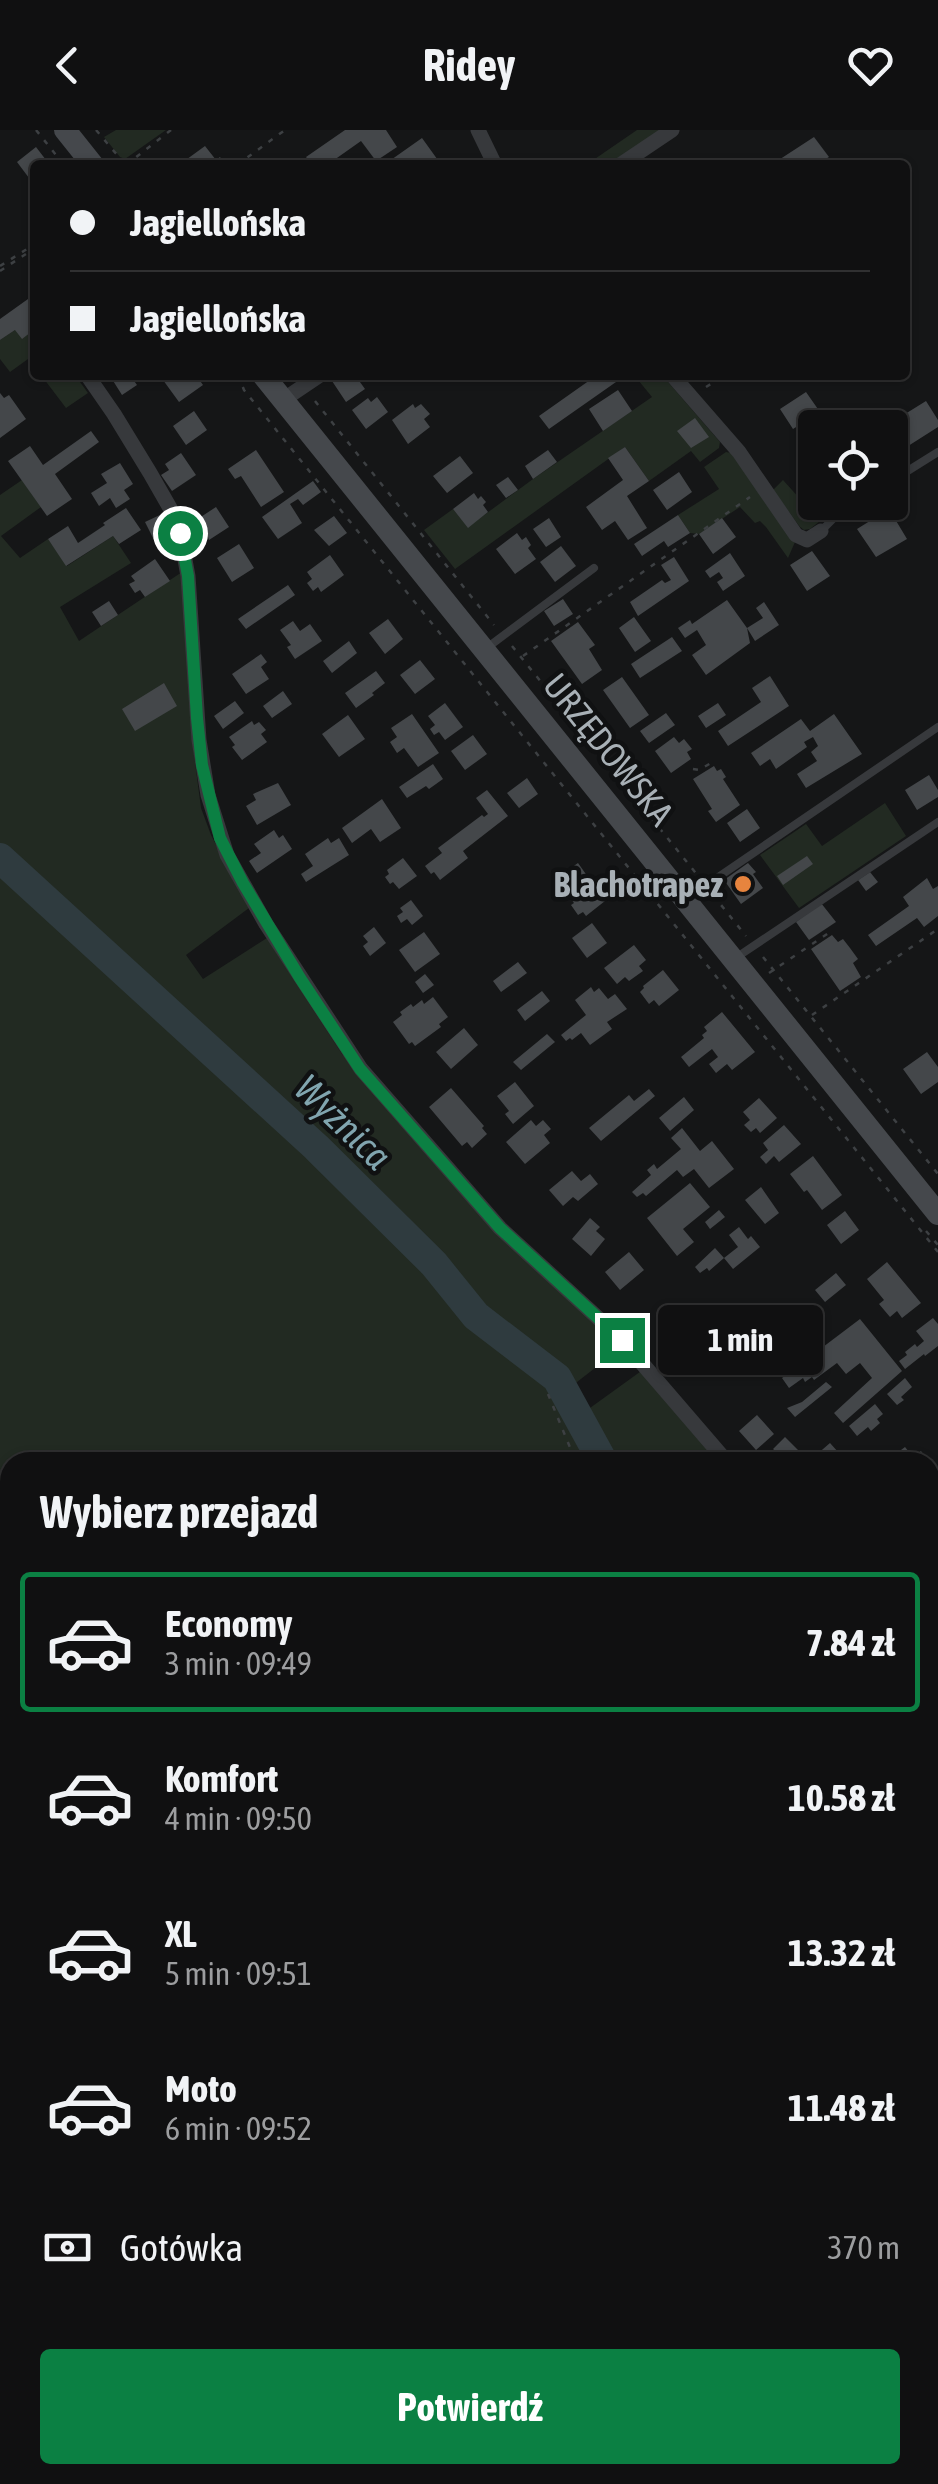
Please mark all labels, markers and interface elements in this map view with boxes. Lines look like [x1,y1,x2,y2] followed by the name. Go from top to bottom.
[40,38,95,93] icon: back
[843,38,898,93] icon: heart
[423,39,515,91] text: Ridey
[130,201,306,244] text: Jagiellońska
[130,297,306,340] text: Jagiellońska
[798,410,908,520] map controls
[798,410,908,520] button: locate
[158,511,203,556] route start
[536,665,683,833] street label: URZĘDOWSKA
[553,864,723,904] place label: Blachotrapez
[732,873,754,895] marker: Blachotrapez
[286,1066,400,1178] water label: Wyżnica
[657,1305,822,1375] callout: 1 min
[600,1318,645,1363] route end
[708,1321,773,1358] text: 1 min
[40,1486,318,1538] text: Wybierz przejazd
[45,1597,135,1687] icon: car
[165,1602,292,1645] text: Economy
[806,1621,895,1664] text: 7.84 zł
[165,1645,312,1682] text: 3 min · 09:49
[45,1752,135,1842] icon: car
[165,1757,278,1800] text: Komfort
[788,1776,895,1819] text: 10.58 zł
[165,1800,312,1837] text: 4 min · 09:50
[45,1907,135,1997] icon: car
[165,1912,197,1955] text: XL
[788,1931,895,1974] text: 13.32 zł
[165,1955,312,1992] text: 5 min · 09:51
[45,2062,135,2152] icon: car
[165,2067,237,2110] text: Moto
[788,2086,895,2129] text: 11.48 zł
[165,2110,312,2147] text: 6 min · 09:52
[40,2220,95,2275] icon: cash
[120,2226,243,2269] text: Gotówka
[827,2229,900,2266] text: 370 m
[40,2349,900,2464] button: Potwierdź

